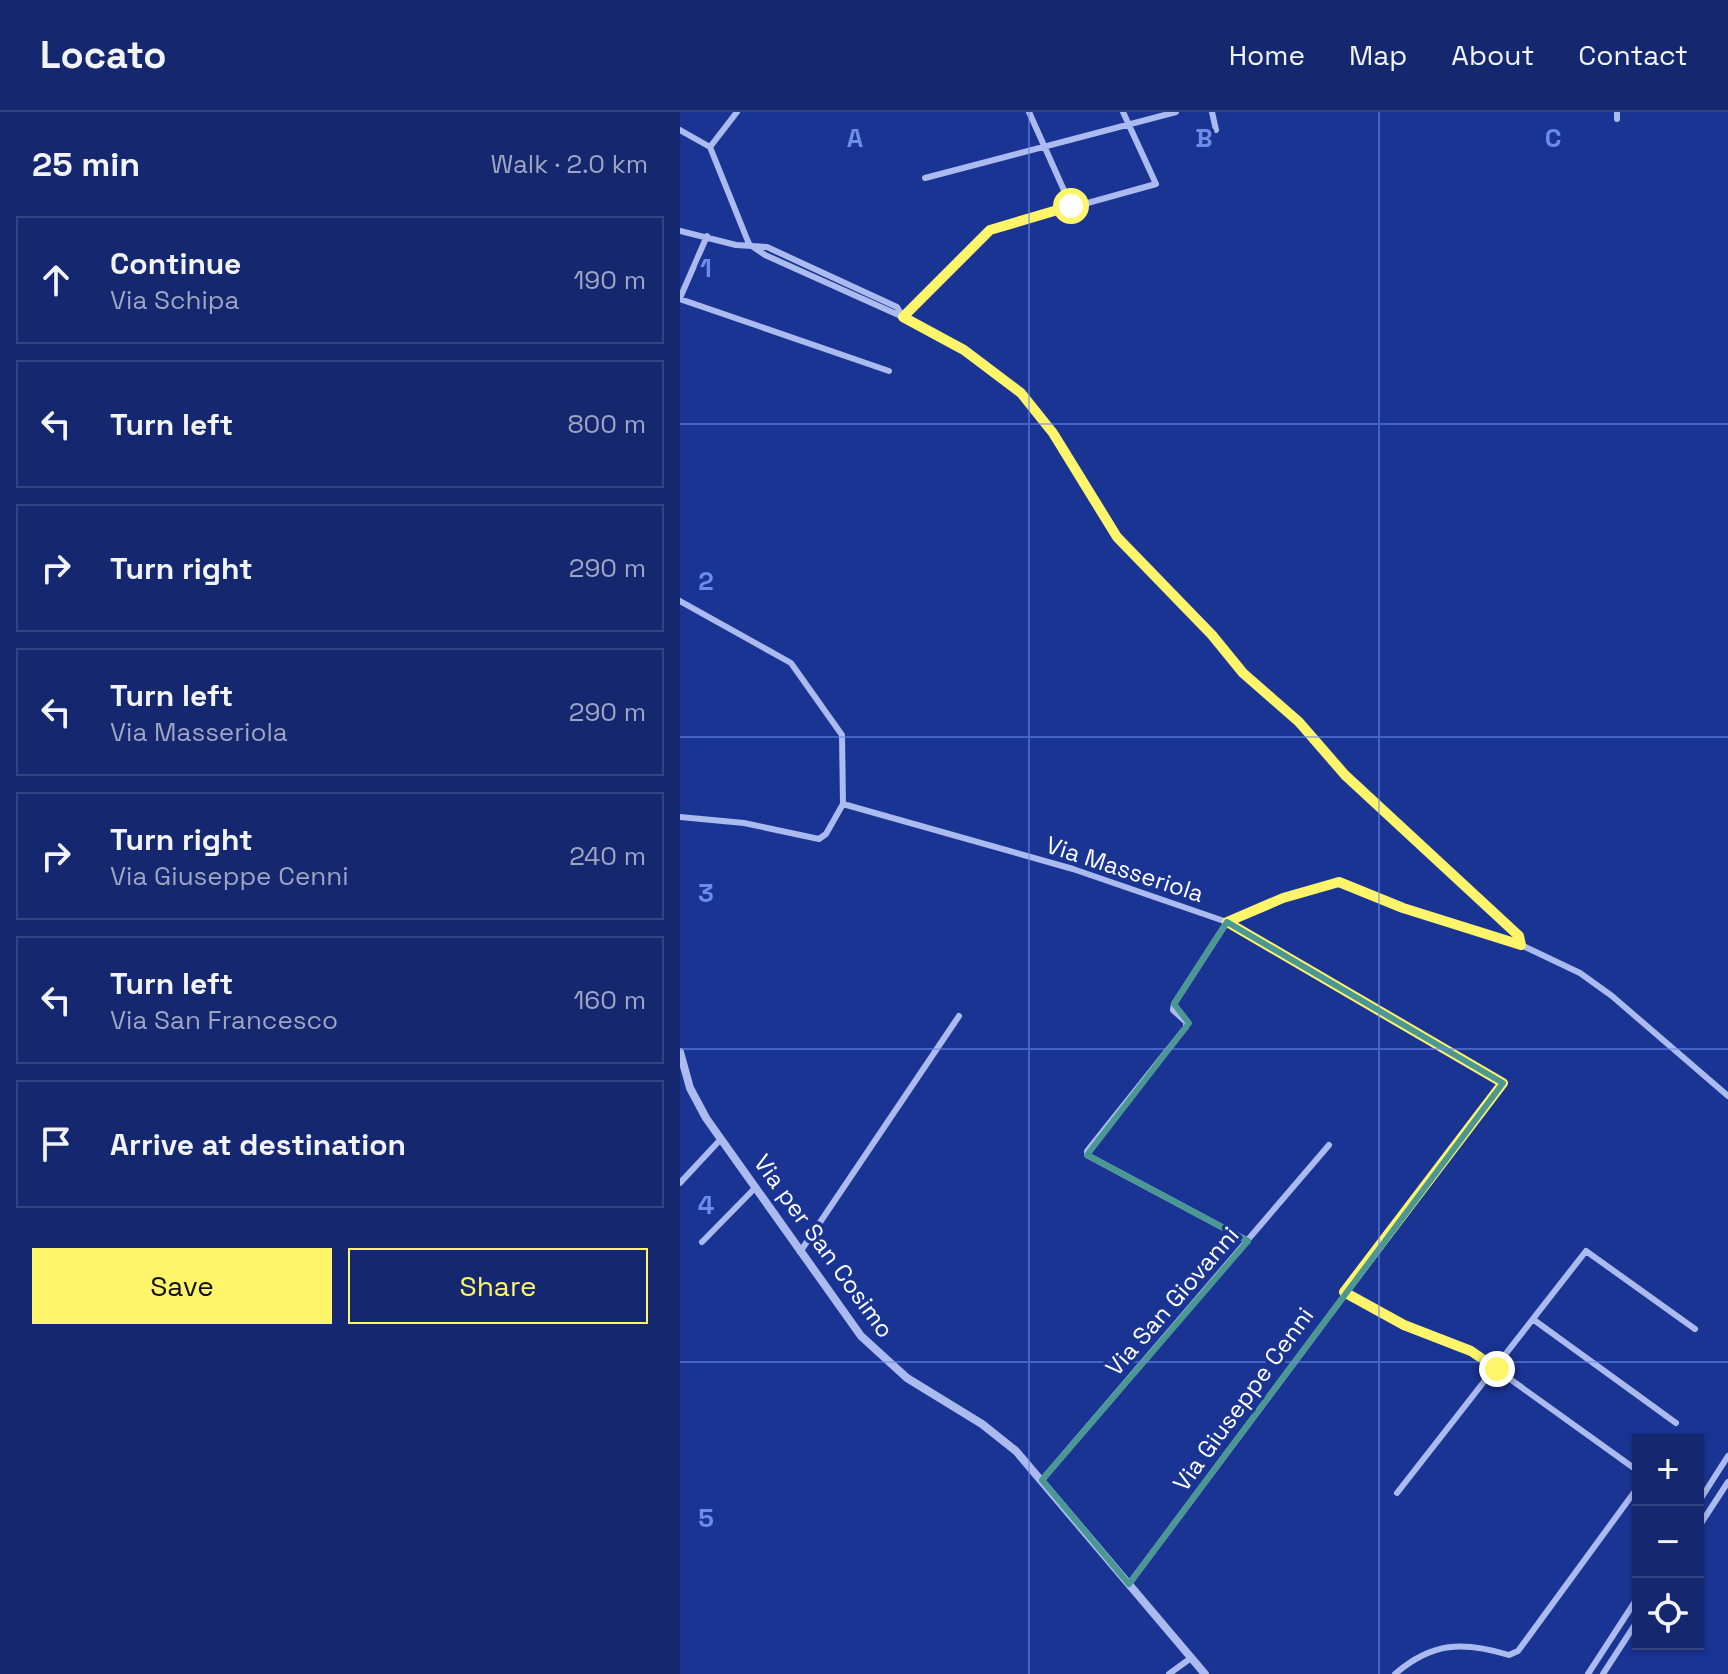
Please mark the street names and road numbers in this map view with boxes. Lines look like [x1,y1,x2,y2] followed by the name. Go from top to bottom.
[1042,829,1208,909] street label: Via Masseriola
[747,1148,901,1344] street label: Via per San Cosimo
[1099,1220,1245,1382] street label: Via San Giovanni
[1166,1301,1320,1497] street label: Via Giuseppe Cenni

